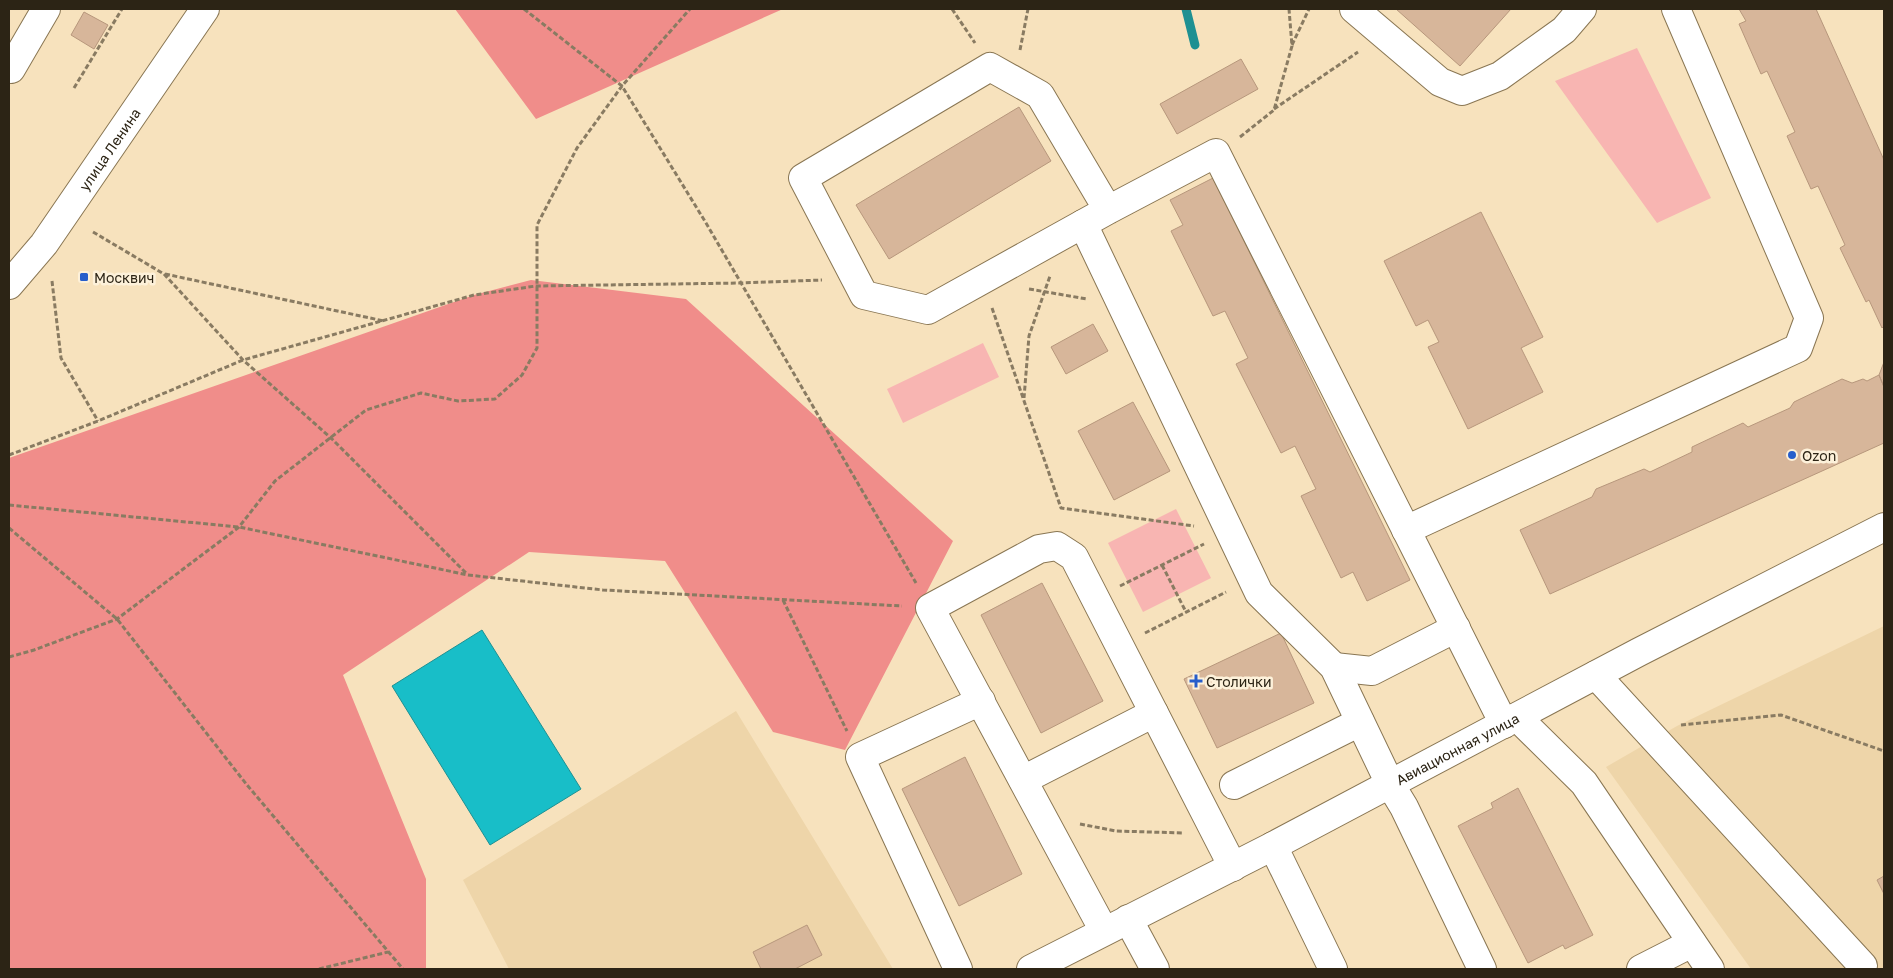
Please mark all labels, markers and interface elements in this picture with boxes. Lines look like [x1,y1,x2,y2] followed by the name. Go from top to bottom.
[75,105,143,194] street label: улица Ленина
[94,269,154,286] place label: Москвич
[78,271,90,283] marker: Москвич
[1802,447,1836,464] place label: Ozon
[1786,449,1798,461] marker: Ozon
[1206,673,1272,690] place label: Столички
[1190,675,1202,687] marker: Столички
[1393,709,1522,788] street label: Авиационная улица

